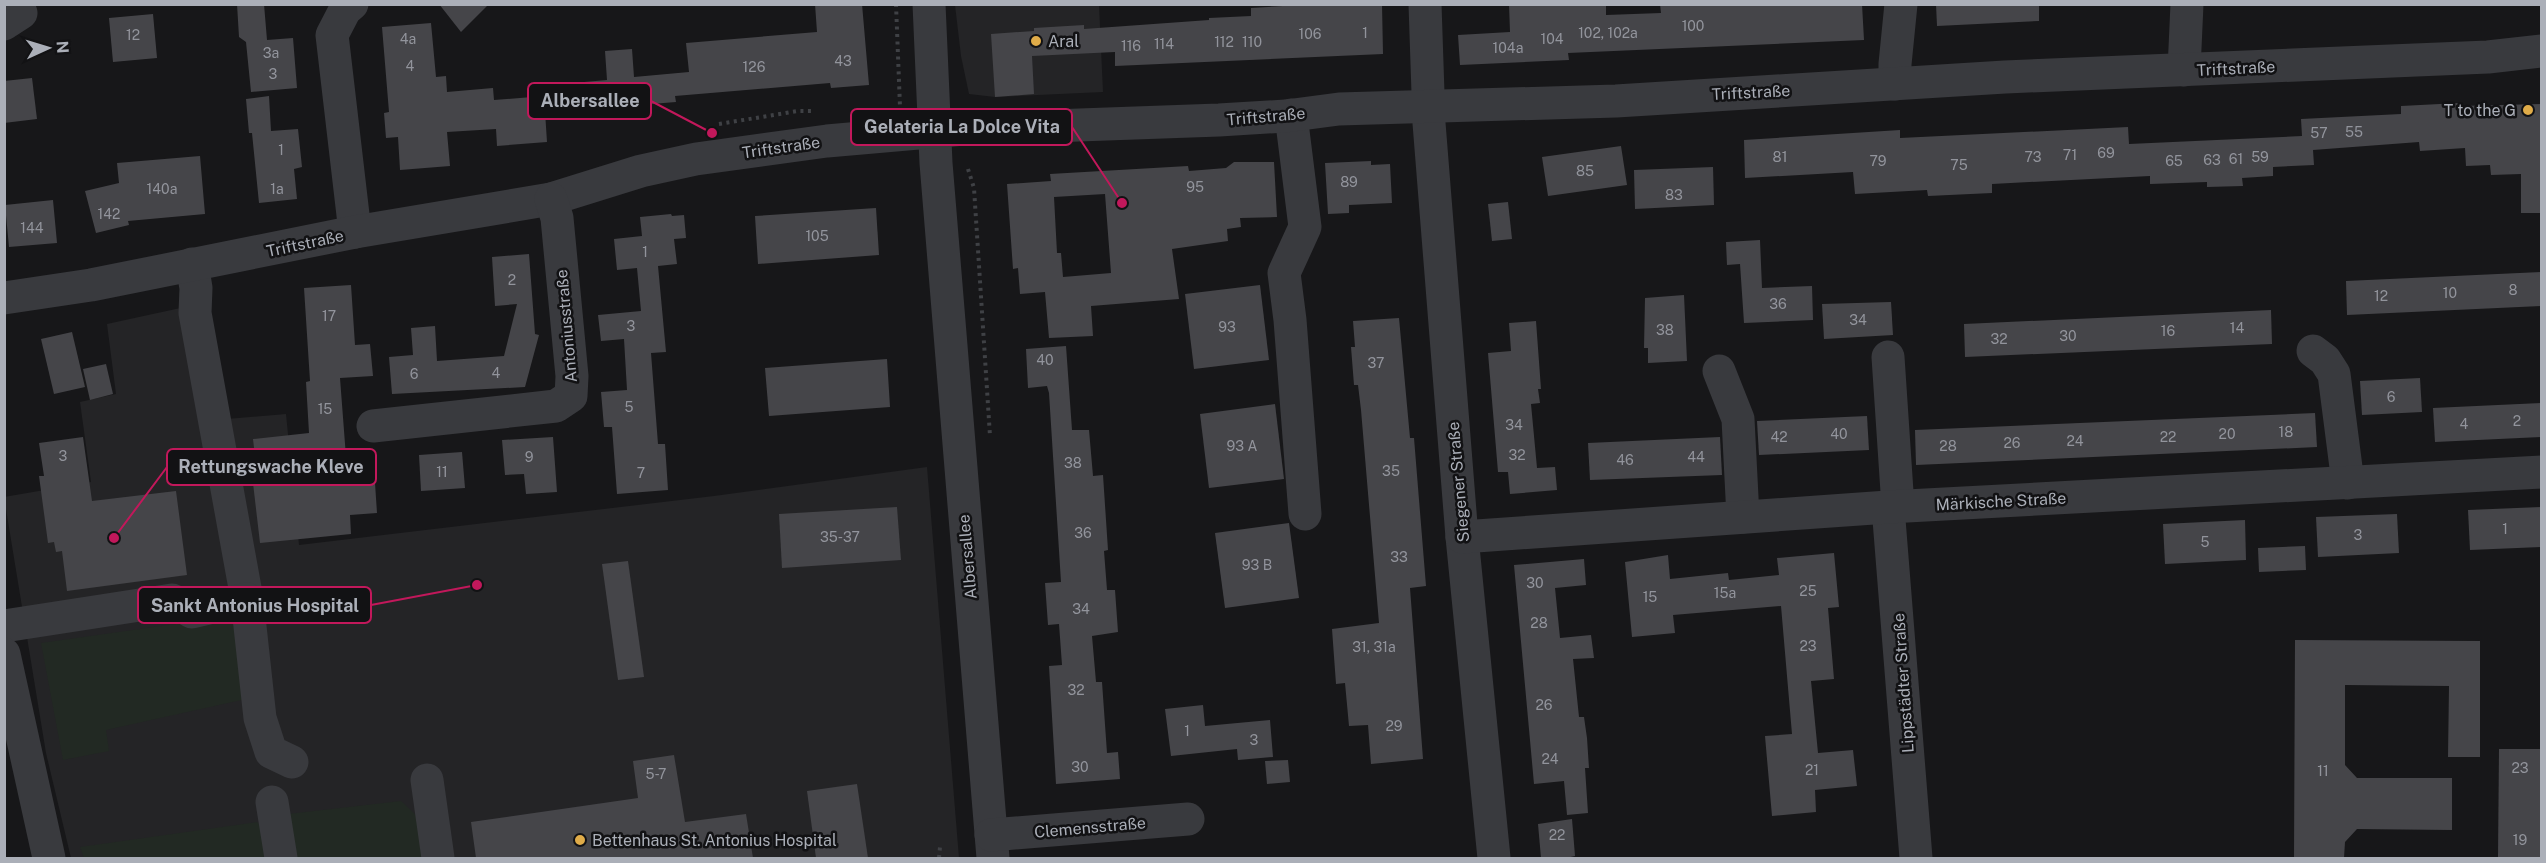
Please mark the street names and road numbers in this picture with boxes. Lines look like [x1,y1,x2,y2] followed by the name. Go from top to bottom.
[2196,57,2276,80] street label: Triftstraße
[1711,81,1791,104] street label: Triftstraße
[1226,104,1306,129] street label: Triftstraße
[741,133,821,162] street label: Triftstraße
[265,226,346,261] street label: Triftstraße
[552,269,581,383] street label: Antoniusstraße
[1444,421,1473,543] street label: Siegener Straße
[1935,489,2067,514] street label: Märkische Straße
[954,514,981,600] street label: Albersallee
[1889,613,1918,753] street label: Lippstädter Straße
[1033,813,1147,842] street label: Clemensstraße

